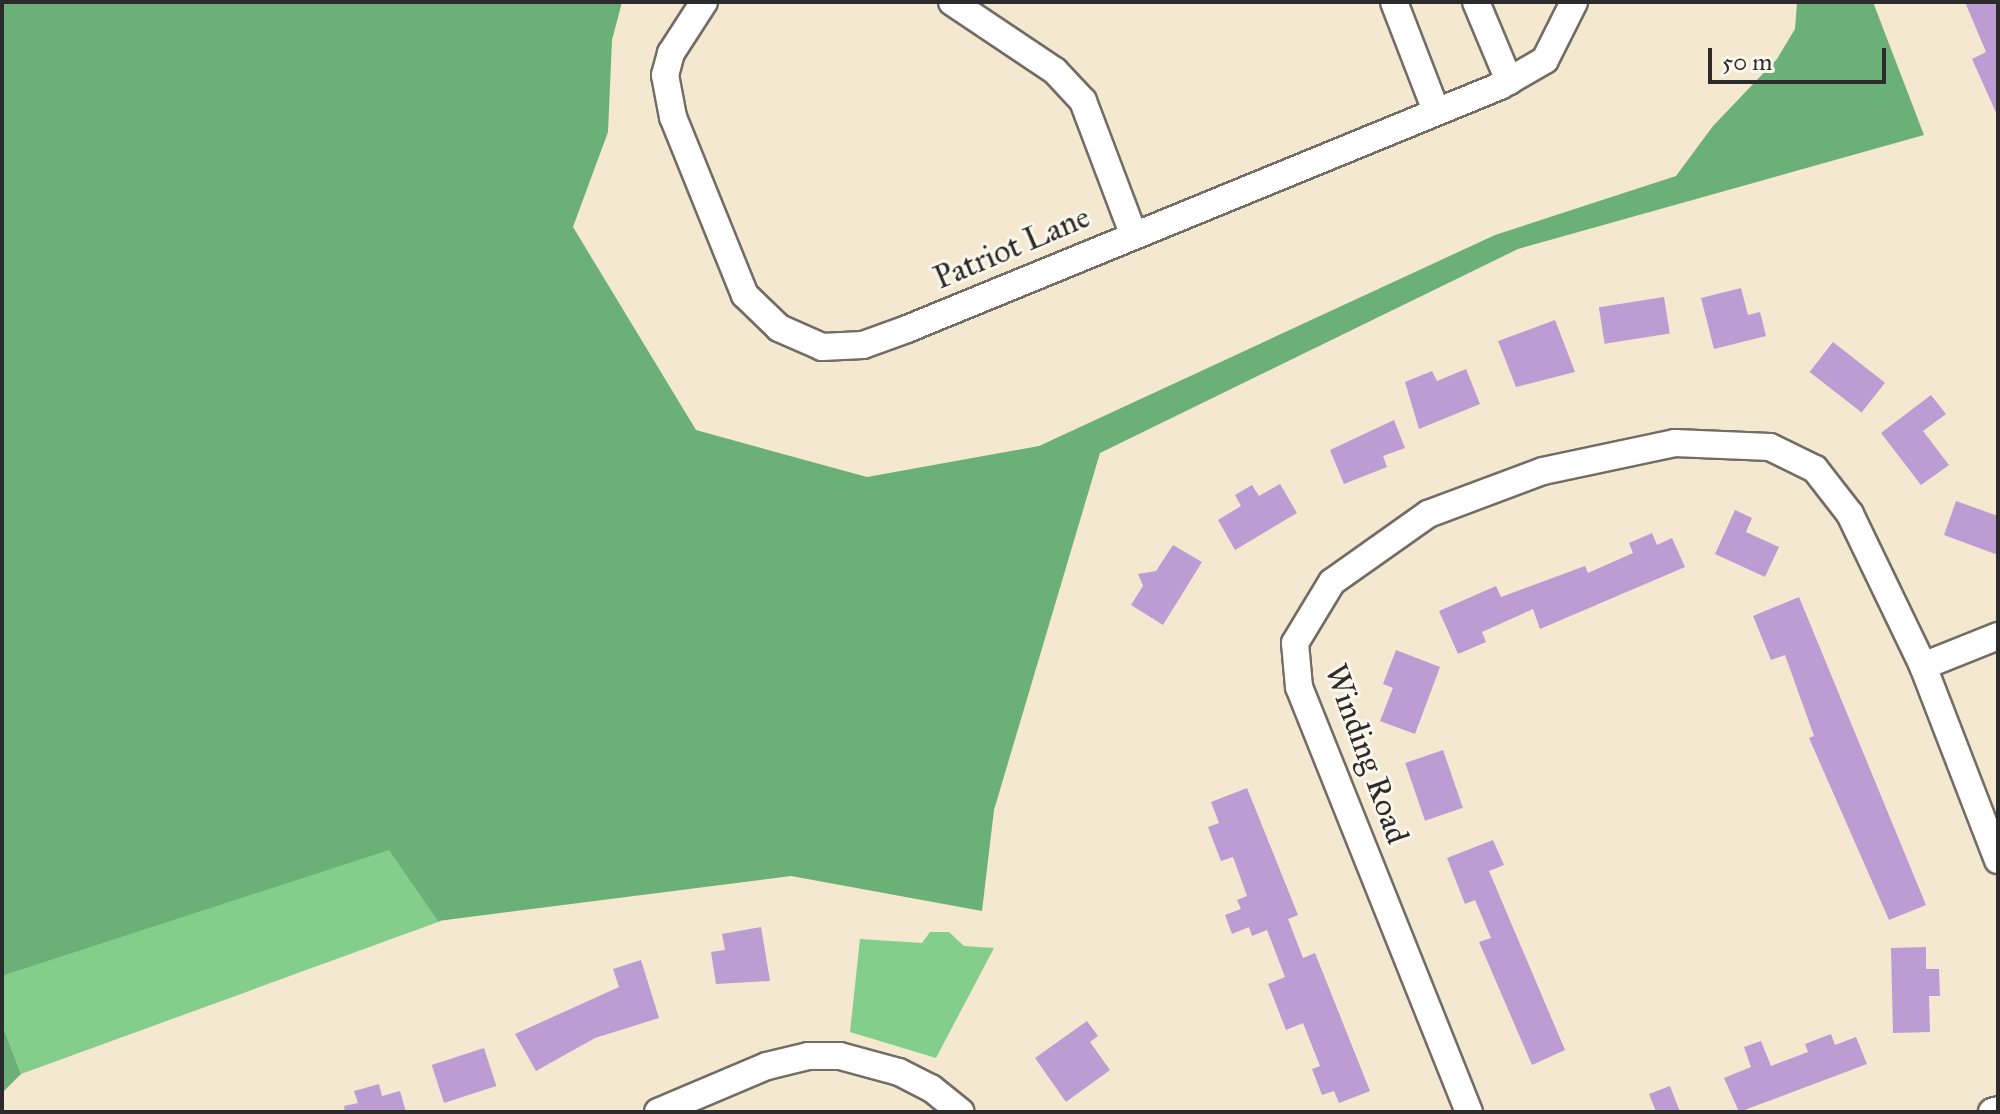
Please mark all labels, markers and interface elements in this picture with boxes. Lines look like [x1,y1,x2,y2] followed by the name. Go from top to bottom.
[1712,32,1890,82] scale bar
[1722,47,1772,77] text: 50 m
[928,198,1096,298] street label: Patriot Lane
[1316,659,1416,849] street label: Winding Road

